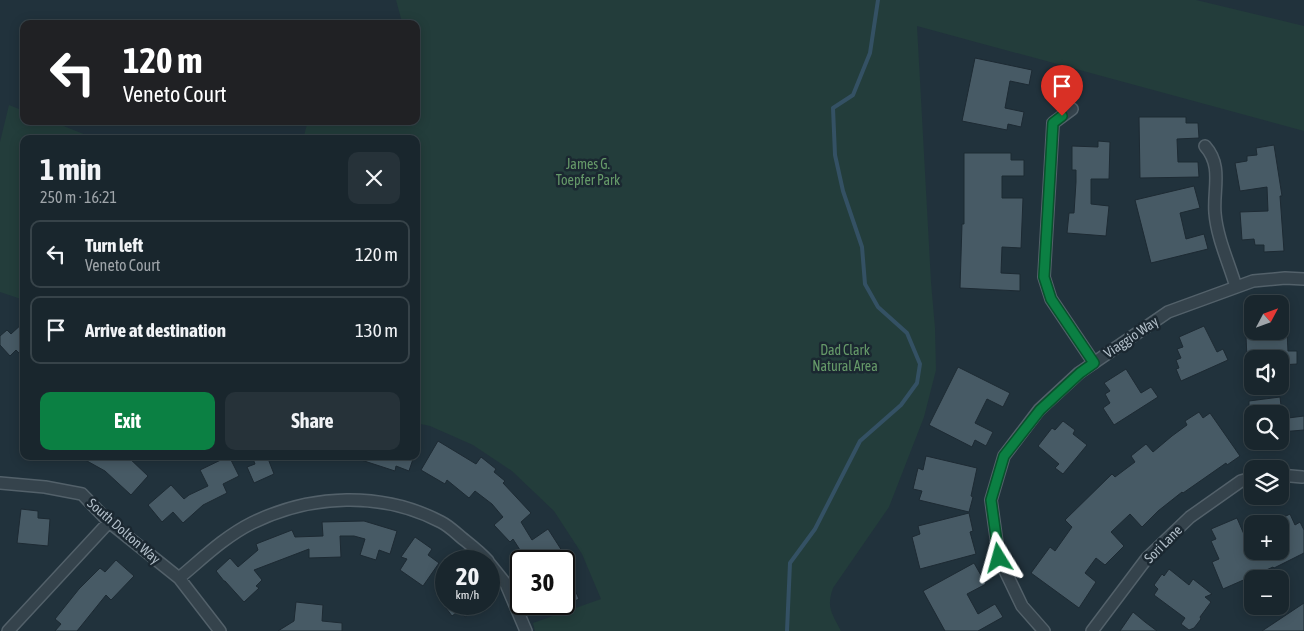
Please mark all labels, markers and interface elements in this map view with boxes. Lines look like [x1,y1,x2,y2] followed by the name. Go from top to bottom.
[40,40,105,105] icon: left
[123,40,202,80] text: 120 m
[1041,65,1083,116] pin
[1048,72,1076,100] icon: arrive
[123,81,227,107] text: Veneto Court
[40,152,101,186] text: 1 min
[348,152,400,204] button: close
[556,156,620,188] park label: James G. Toepfer Park
[40,188,117,206] text: 250 m · 16:21
[85,234,143,256] text: Turn left
[42,240,70,268] icon: left
[355,243,398,265] text: 120 m
[85,256,160,274] text: Veneto Court
[1244,295,1289,340] north arrow
[1244,295,1289,615] map controls
[1101,313,1161,361] street label: Viaggio Way
[42,316,70,344] icon: arrive
[85,319,226,341] text: Arrive at destination
[355,319,398,341] text: 130 m
[812,342,878,374] park label: Dad Clark Natural Area
[1244,350,1289,395] button: sound
[40,392,215,450] button: Exit
[225,392,400,450] button: Share
[1244,405,1289,450] button: search
[1244,460,1289,505] button: layers
[84,495,164,567] street label: South Dolton Way
[1244,515,1289,560] button: +
[1141,522,1185,566] street label: Sori Lane
[972,531,1024,583] position arrow
[510,550,575,615] speed limit sign: 30
[456,562,479,590] text: 20
[1244,570,1289,615] button: −
[456,588,479,602] text: km/h

